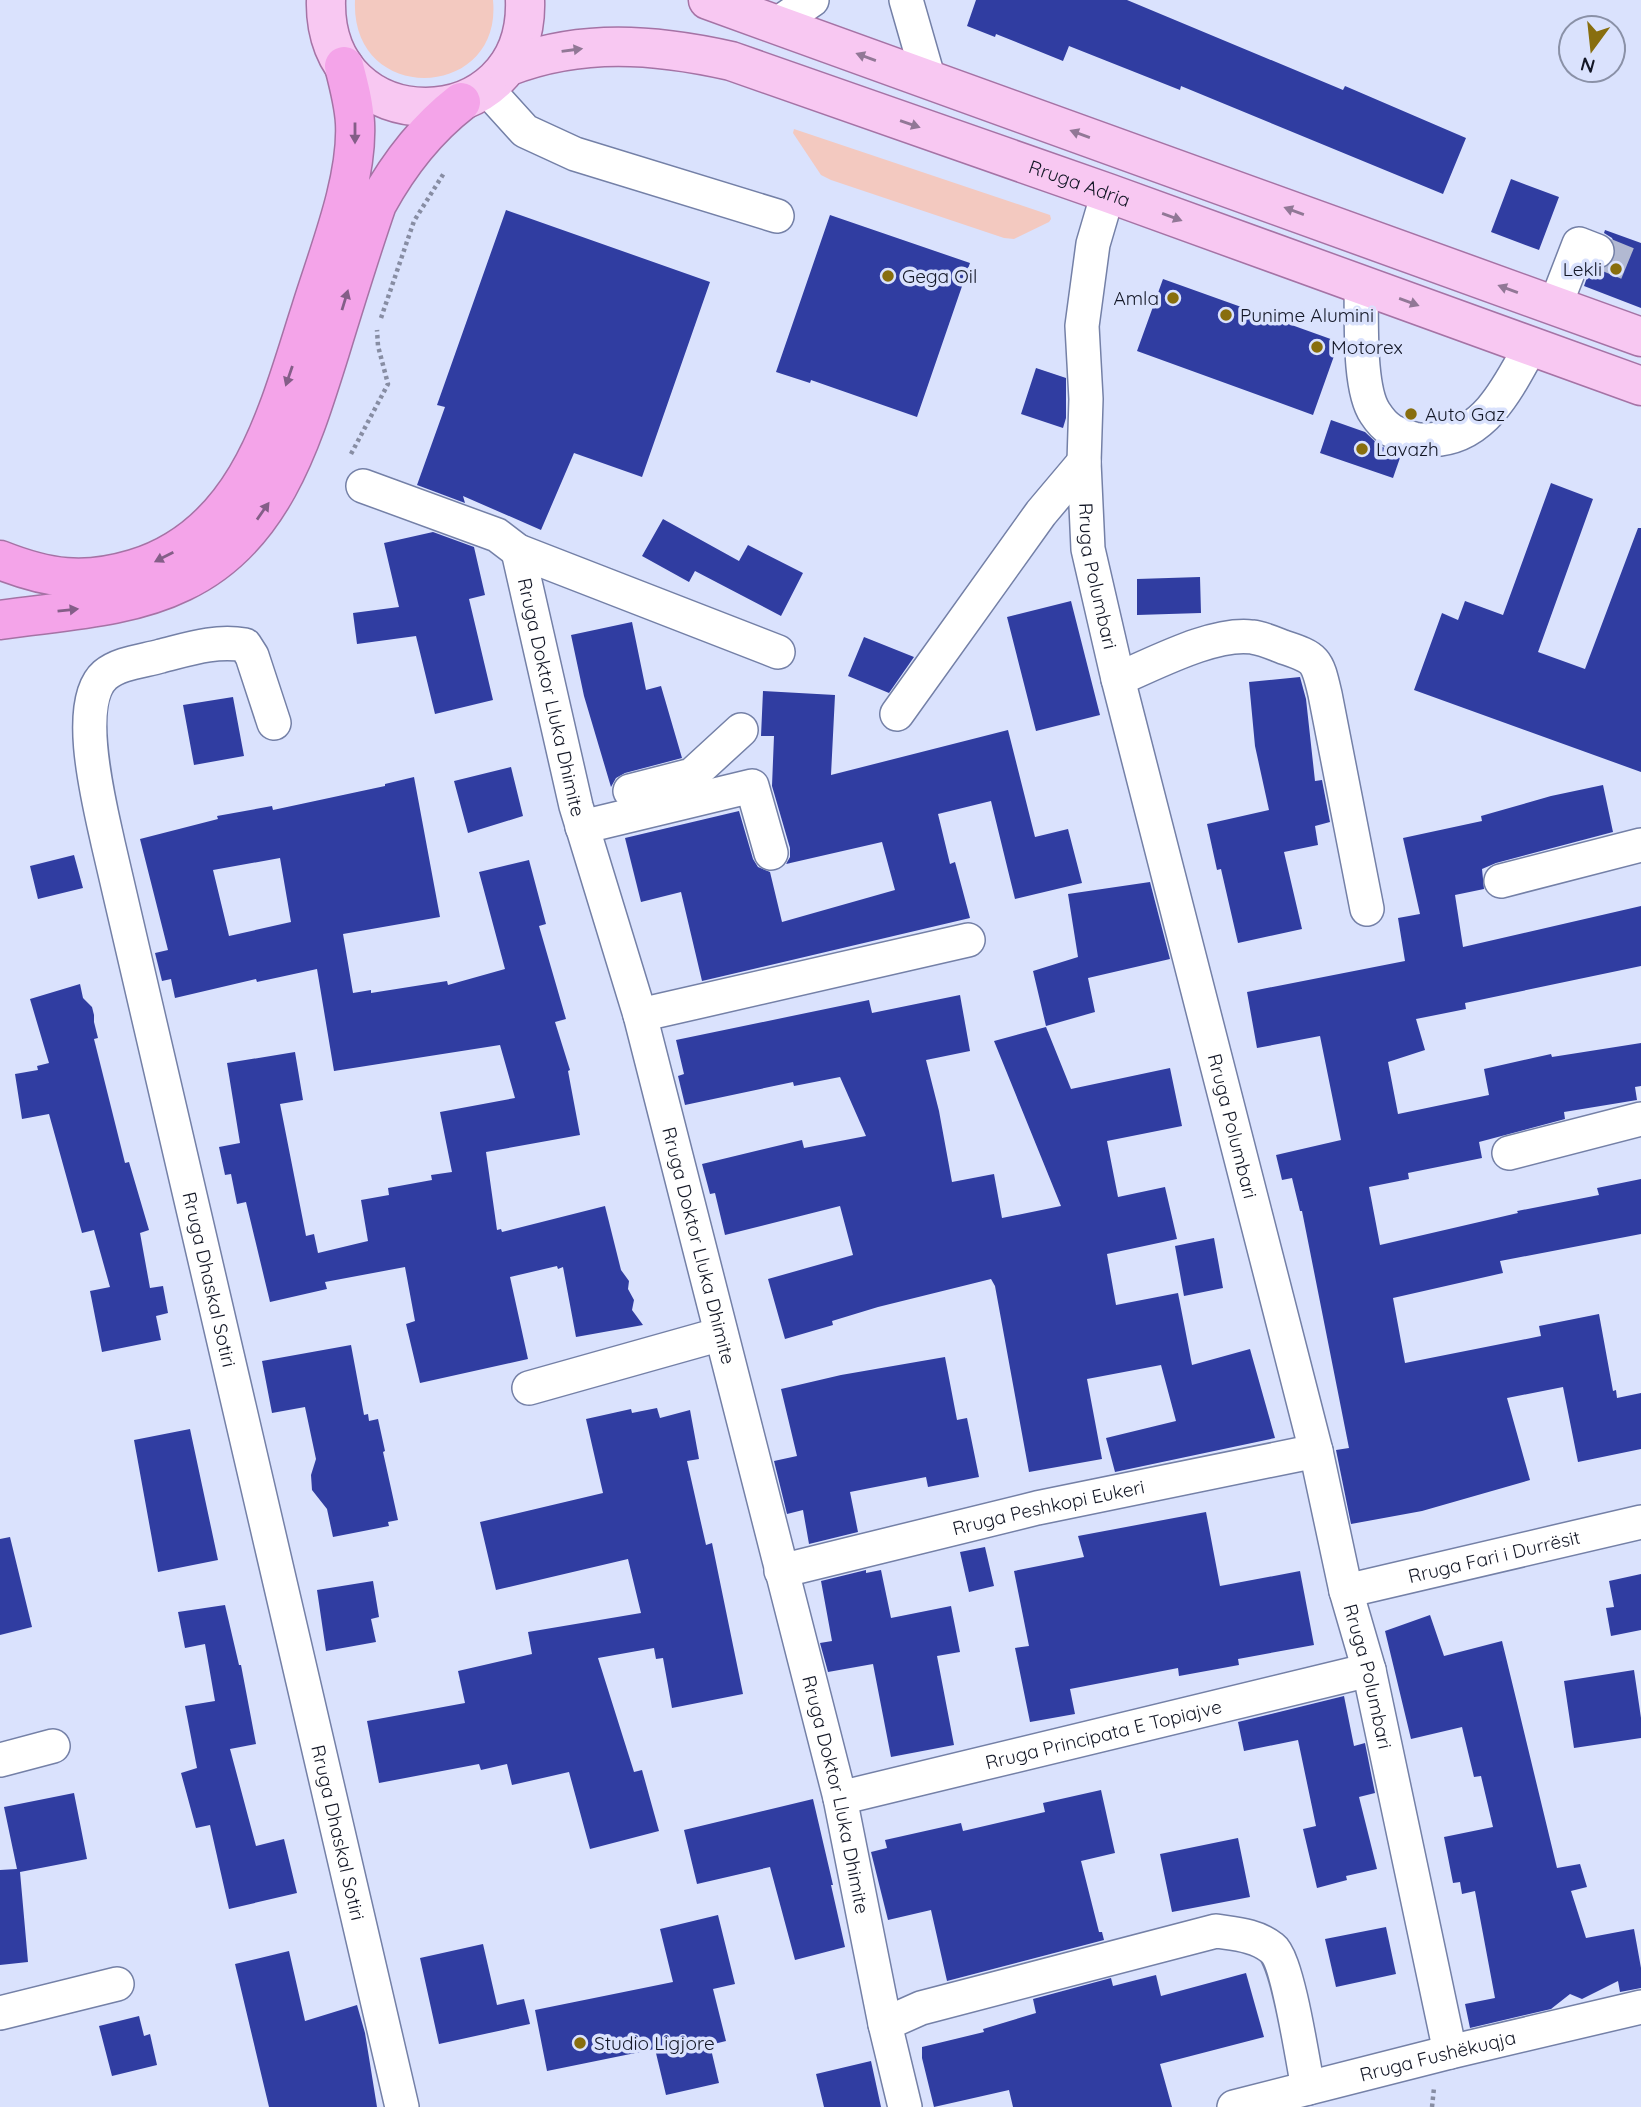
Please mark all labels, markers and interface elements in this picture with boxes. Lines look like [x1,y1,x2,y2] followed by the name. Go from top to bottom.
[1557,14,1627,84] north arrow
[561,44,583,55] one-way arrow
[855,51,876,62] one-way arrow
[1578,52,1597,79] text: N
[899,119,920,130] one-way arrow
[349,122,361,144] one-way arrow
[1069,128,1090,139] one-way arrow
[1026,154,1134,212] street label: Rruga Adria
[1283,205,1304,216] one-way arrow
[1162,212,1183,223] one-way arrow
[1563,257,1602,281] place label: Lekli
[1608,261,1624,277] marker: Lekli
[902,264,977,288] place label: Gega Oil
[880,268,896,284] marker: Gega Oil
[1497,283,1518,294] one-way arrow
[1113,286,1159,310] place label: Amla
[341,290,351,311] one-way arrow
[1165,290,1181,306] marker: Amla
[1399,297,1420,308] one-way arrow
[1240,303,1374,327] place label: Punime Alumini
[1218,307,1234,323] marker: Punime Alumini
[1331,335,1403,359] place label: Motorex
[1309,339,1325,355] marker: Motorex
[283,365,294,386] one-way arrow
[1425,402,1505,426] place label: Auto Gaz
[1403,406,1419,422] marker: Auto Gaz
[1376,437,1439,461] place label: Lavazh
[1354,441,1370,457] marker: Lavazh
[256,502,270,520] one-way arrow
[1074,502,1123,651] street label: Rruga Polumbari
[154,551,174,562] one-way arrow
[513,576,591,820] street label: Rruga Doktor Lluka Dhimite
[57,605,79,616] one-way arrow
[1203,1051,1263,1201] street label: Rruga Polumbari
[657,1124,741,1367] street label: Rruga Doktor Lluka Dhimite
[178,1189,242,1369] street label: Rruga Dhaskal Sotiri
[950,1474,1147,1540] street label: Rruga Peshkopi Eukeri
[1406,1525,1582,1588] street label: Rruga Fari i Durrësit
[1338,1601,1397,1751] street label: Rruga Polumbari
[797,1673,875,1916] street label: Rruga Doktor Lluka Dhimite
[983,1694,1224,1774] street label: Rruga Principata E Topiajve
[306,1743,370,1923] street label: Rruga Dhaskal Sotiri
[1357,2025,1518,2087] street label: Rruga Fushëkuqja
[594,2031,715,2055] place label: Studio Ligjore
[572,2035,588,2051] marker: Studio Ligjore

